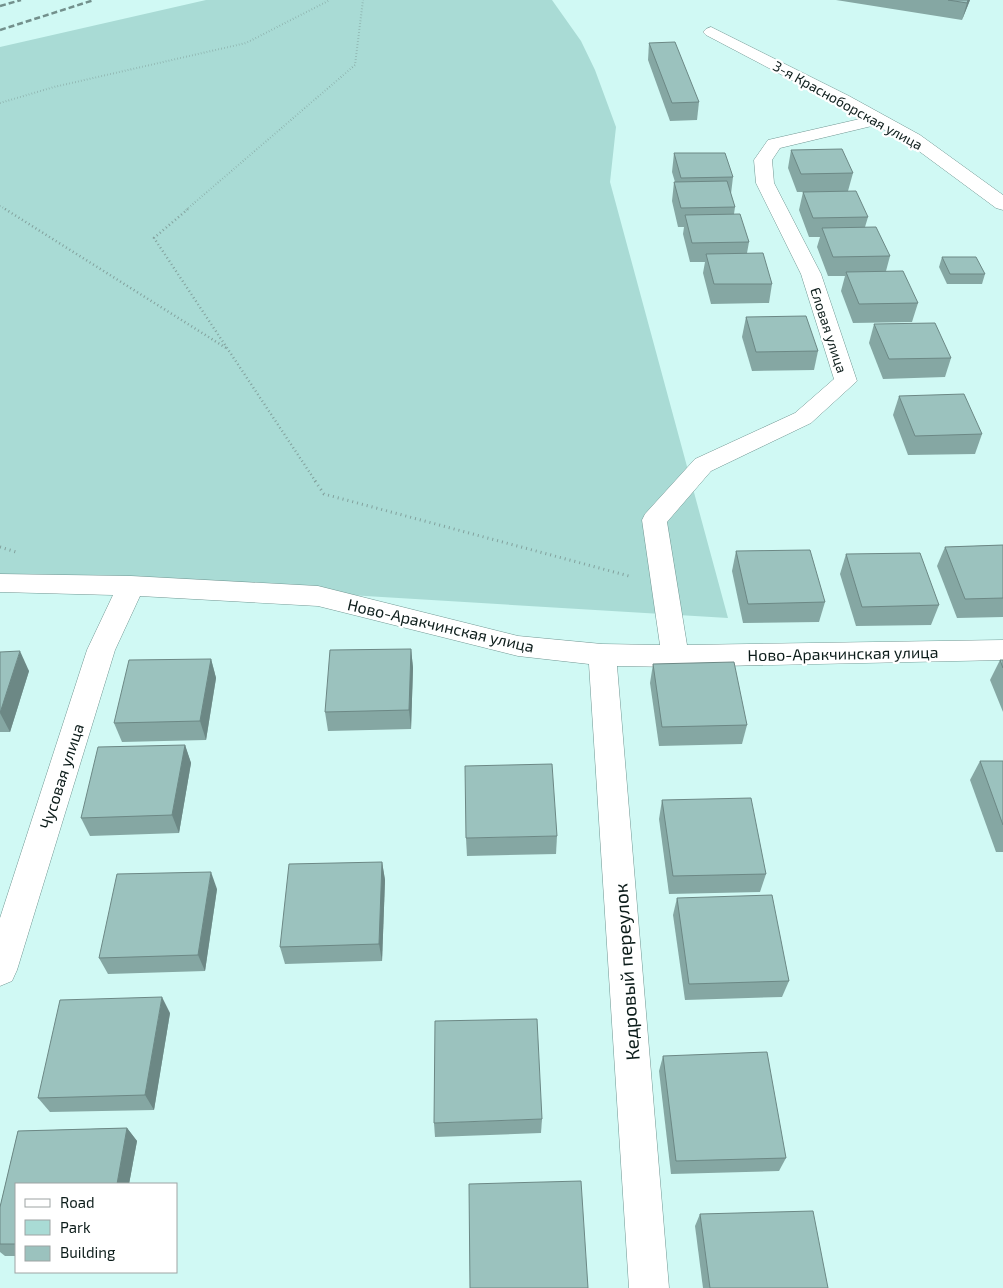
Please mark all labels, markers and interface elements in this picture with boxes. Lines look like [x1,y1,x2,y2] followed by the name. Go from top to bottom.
[770,57,926,153] street label: 3-я Красноборская улица
[807,285,851,375] street label: Еловая улица
[346,594,536,657] street label: Ново-Аракчинская улица
[747,642,939,665] street label: Ново-Аракчинская улица
[35,721,88,832] street label: Чусовая улица
[608,882,645,1061] street label: Кедровый переулок
[15,1183,178,1273] legend
[60,1193,95,1211] text: Road
[60,1218,91,1236] text: Park
[60,1243,116,1261] text: Building

